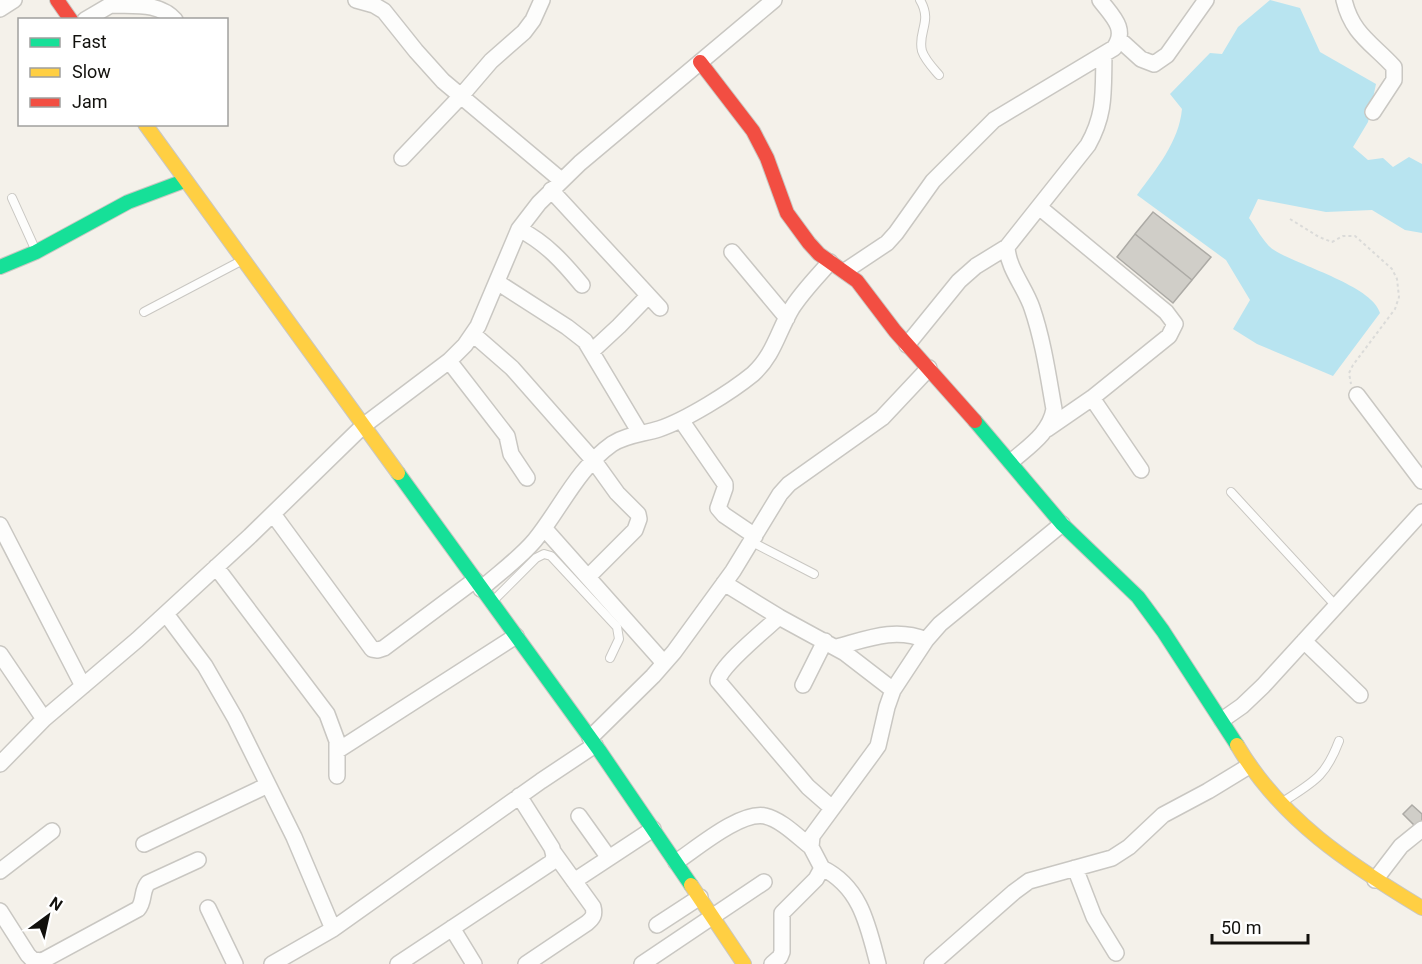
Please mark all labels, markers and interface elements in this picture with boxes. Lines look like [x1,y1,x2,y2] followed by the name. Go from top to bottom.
[18,18,228,126] legend
[72,31,107,52] text: Fast
[72,61,111,82] text: Slow
[72,91,108,112] text: Jam
[18,886,78,946] north arrow
[46,893,66,915] text: N
[1212,907,1308,945] scale bar
[1221,917,1261,938] text: 50 m

